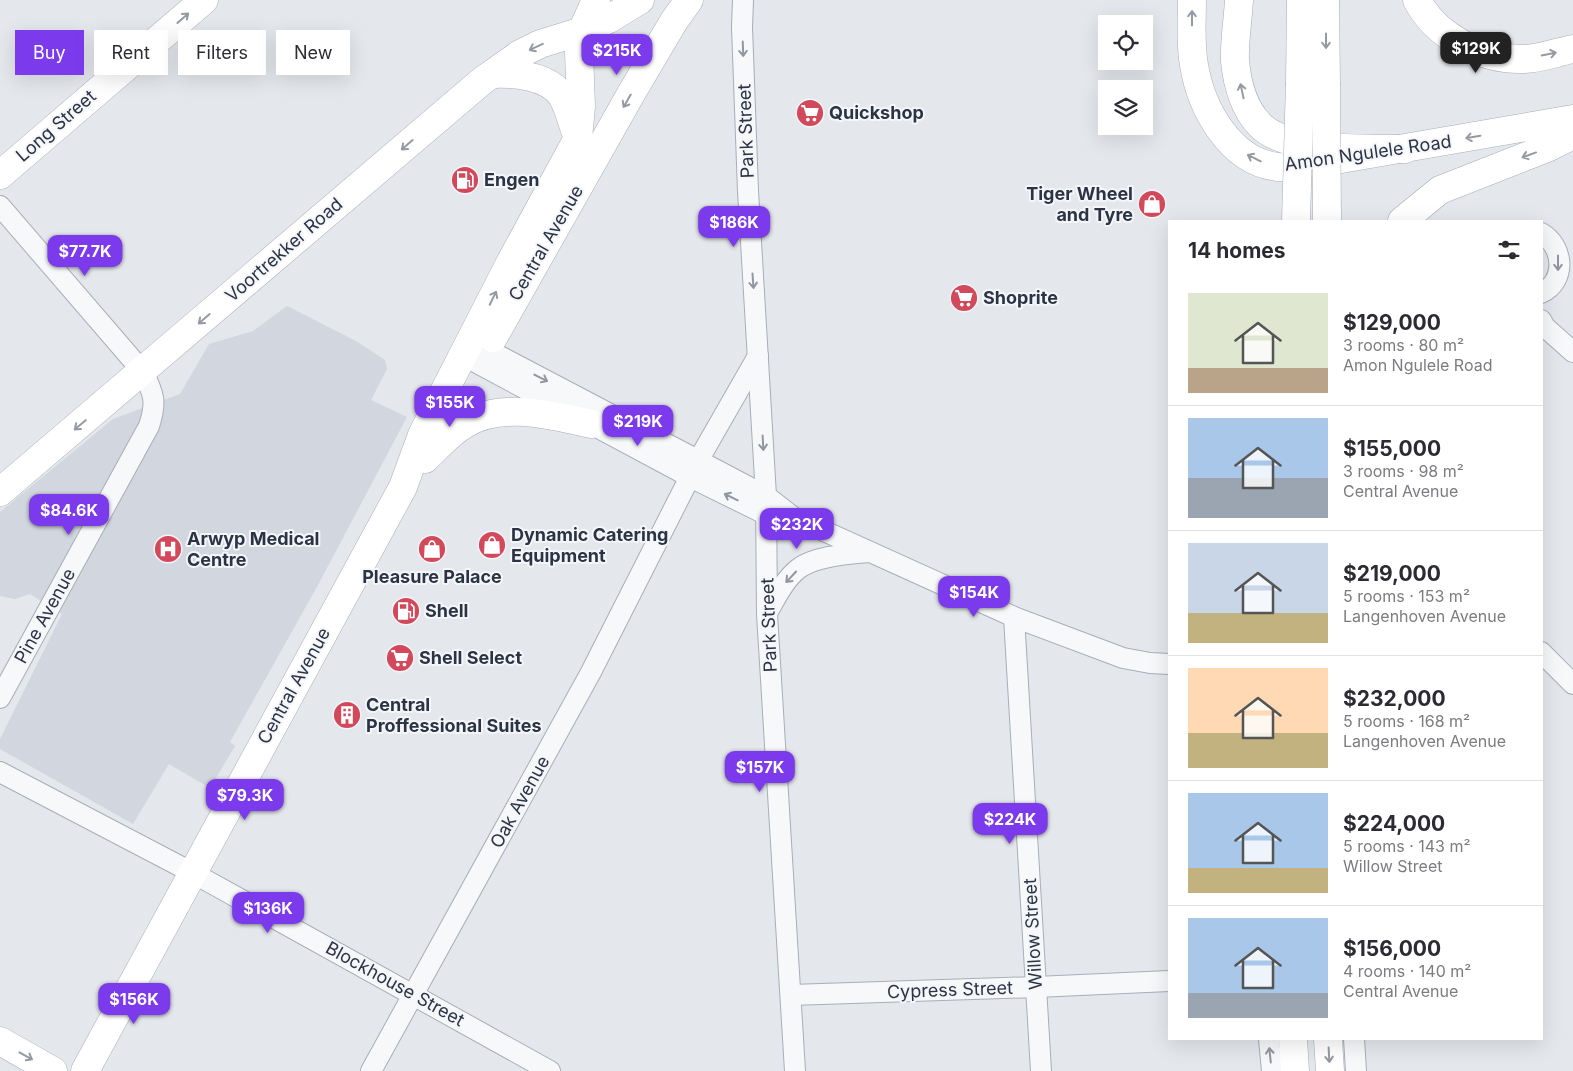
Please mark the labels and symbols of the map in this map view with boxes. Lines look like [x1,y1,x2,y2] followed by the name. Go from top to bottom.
[1187,10,1197,26] one-way arrow
[176,12,189,23] one-way arrow
[1441,32,1511,74] pin: $129K
[1321,33,1331,49] one-way arrow
[582,34,652,76] pin: $215K
[738,40,747,56] one-way arrow
[529,42,544,52] one-way arrow
[1540,49,1556,58] one-way arrow
[733,83,758,179] street label: Park Street
[1237,84,1246,100] one-way arrow
[12,85,100,166] street label: Long Street
[622,93,631,108] one-way arrow
[795,98,825,128] supermarket icon: Quickshop
[829,102,924,123] place label: Quickshop
[1283,130,1453,175] street label: Amon Ngulele Road
[1466,133,1482,142] one-way arrow
[401,139,414,150] one-way arrow
[1521,151,1537,160] one-way arrow
[1247,153,1262,162] one-way arrow
[450,165,480,195] fuel station icon: Engen
[484,169,539,190] place label: Engen
[504,181,587,304] street label: Central Avenue
[1026,183,1133,225] place label: Tiger Wheel and Tyre
[1137,189,1167,219] shop icon: Tiger Wheel and Tyre
[221,193,346,306] street label: Voortrekker Road
[699,206,769,248] pin: $186K
[44,234,126,277] pin: $77.7K
[1553,255,1563,271] one-way arrow
[749,273,758,289] one-way arrow
[949,283,979,313] supermarket icon: Shoprite
[983,287,1058,308] place label: Shoprite
[488,290,498,305] one-way arrow
[198,314,211,325] one-way arrow
[533,374,548,383] one-way arrow
[415,386,485,428] pin: $155K
[603,404,673,447] pin: $219K
[74,419,87,430] one-way arrow
[759,435,768,451] one-way arrow
[724,492,739,501] one-way arrow
[28,494,110,536] pin: $84.6K
[762,508,832,550] pin: $232K
[511,524,668,566] place label: Dynamic Catering Equipment
[187,528,319,570] place label: Arwyp Medical Centre
[477,530,507,560] shop icon: Dynamic Catering Equipment
[153,534,183,564] hospital icon: Arwyp Medical Centre
[417,534,447,564] shop icon: Pleasure Palace
[10,565,79,667] street label: Pine Avenue
[362,566,502,587] place label: Pleasure Palace
[785,570,797,583] one-way arrow
[939,576,1009,618] pin: $154K
[756,577,781,673] street label: Park Street
[391,596,421,626] fuel station icon: Shell
[425,600,468,621] place label: Shell
[253,624,334,748] street label: Central Avenue
[385,643,415,673] supermarket icon: Shell Select
[419,647,522,668] place label: Shell Select
[366,694,541,736] place label: Central Proffessional Suites
[332,700,362,730] building icon: Central Proffessional Suites
[725,750,795,793] pin: $157K
[486,752,553,851] street label: Oak Avenue
[204,778,286,821] pin: $79.3K
[975,802,1045,845] pin: $224K
[1019,878,1046,990] street label: Willow Street
[233,892,303,934] pin: $136K
[322,937,468,1030] street label: Blockhouse Street
[887,977,1013,1002] street label: Cypress Street
[99,982,169,1025] pin: $156K
[1265,1047,1275,1063] one-way arrow
[1324,1047,1333,1063] one-way arrow
[19,1051,34,1061] one-way arrow

